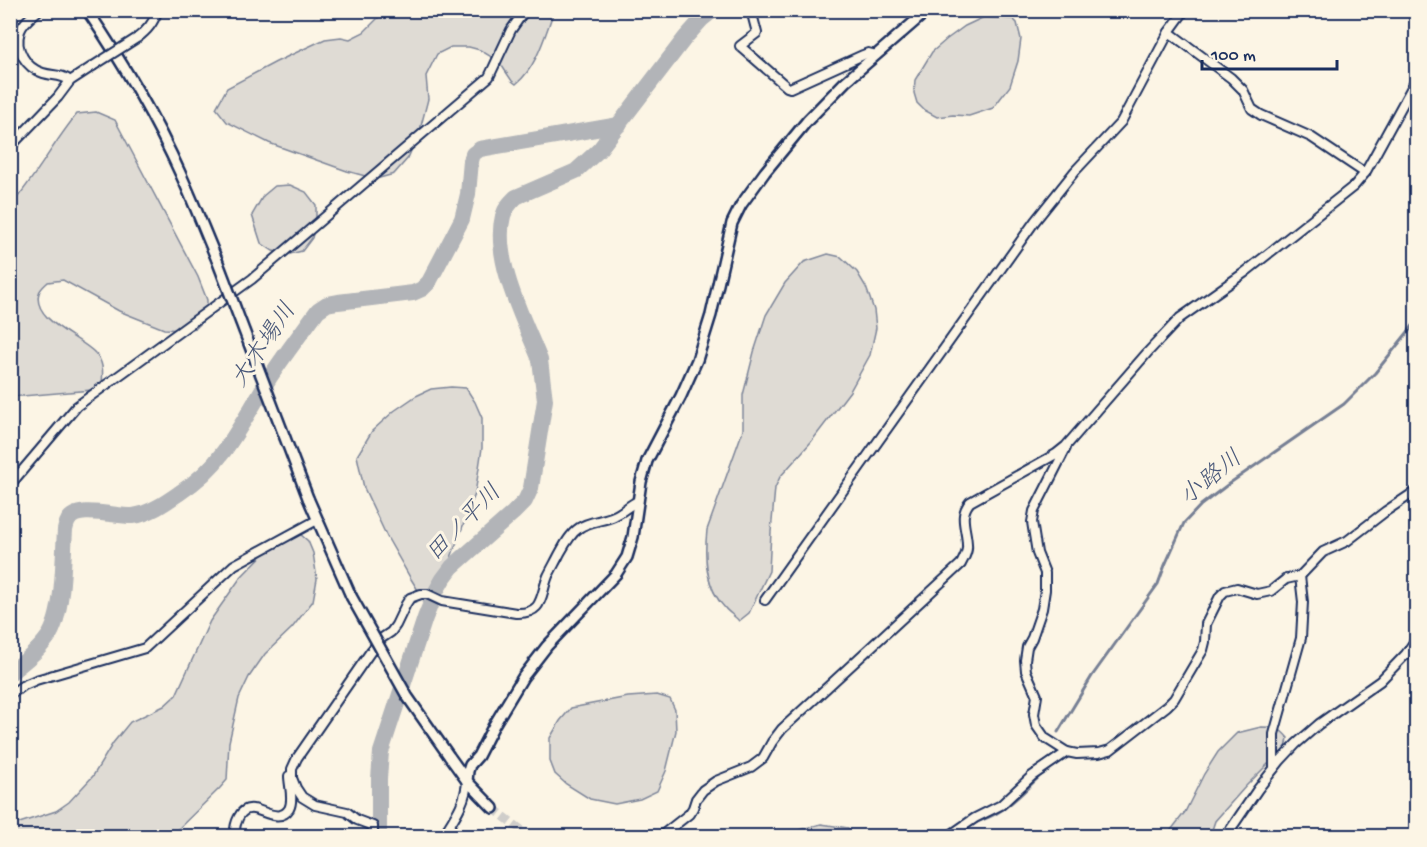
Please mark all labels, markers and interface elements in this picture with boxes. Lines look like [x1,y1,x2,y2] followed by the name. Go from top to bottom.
[1202,33,1337,71] scale bar
[1210,46,1256,67] text: 100 m
[225,298,304,394] water label: 大木場川
[1174,444,1249,513] water label: 小路川
[421,479,509,569] water label: 田ノ平川

